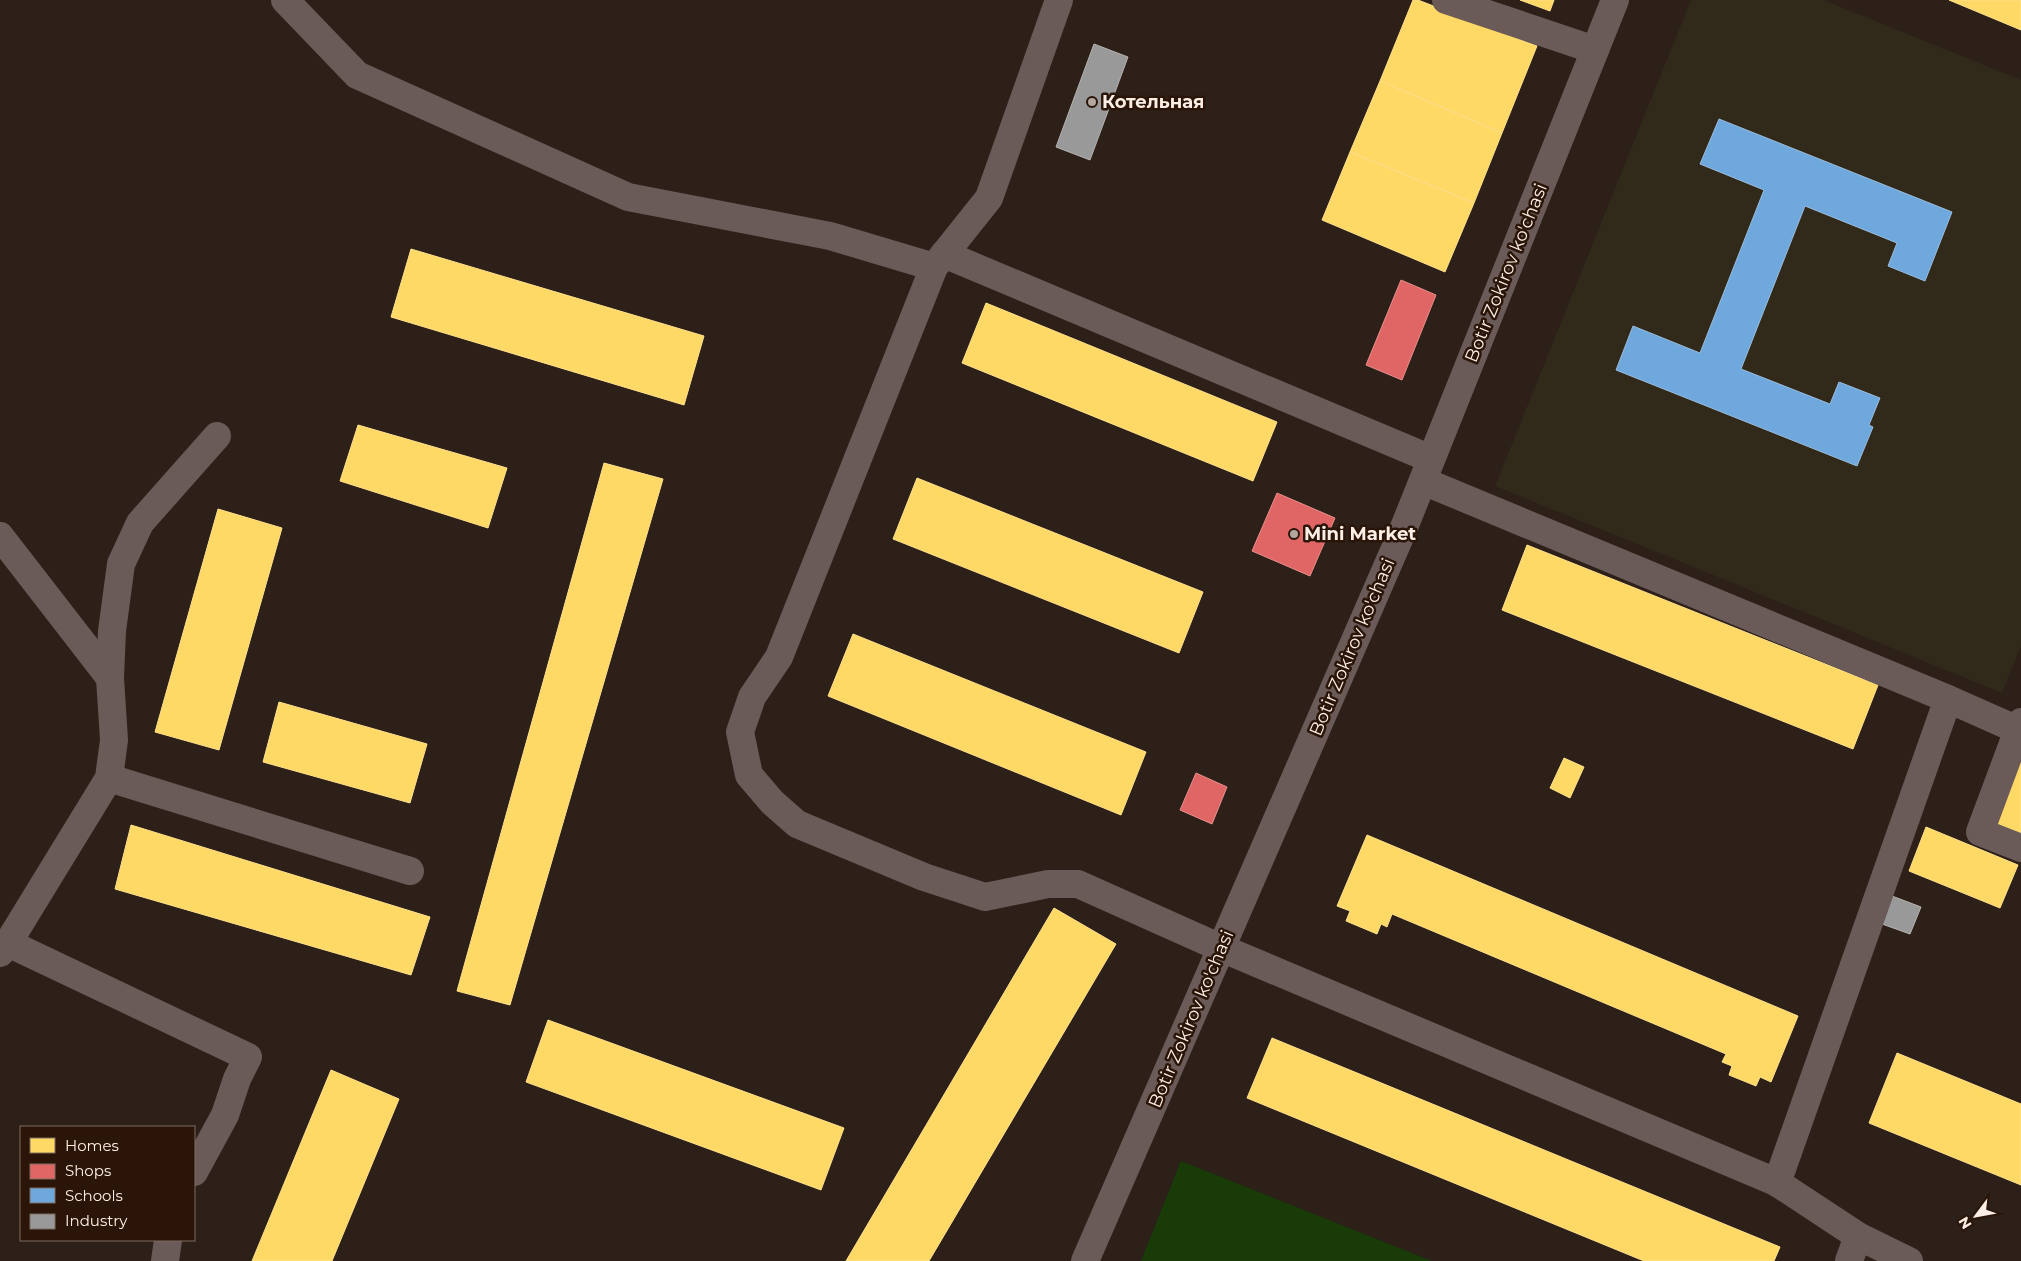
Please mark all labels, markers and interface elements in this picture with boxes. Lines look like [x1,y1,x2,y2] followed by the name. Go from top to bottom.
[1102,91,1204,113] place label: Котельная
[1086,96,1098,108] marker: Котельная
[1460,180,1552,366] street label: Botir Zokirov ko'chasi
[1304,523,1416,545] place label: Mini Market
[1288,528,1300,540] marker: Mini Market
[1305,555,1399,739] street label: Botir Zokirov ko'chasi
[1144,927,1238,1111] street label: Botir Zokirov ko'chasi
[20,1126,195,1241] legend
[65,1136,119,1155] text: Homes
[65,1161,111,1180] text: Shops
[65,1186,123,1205] text: Schools
[1951,1191,2001,1241] north arrow
[65,1211,128,1230] text: Industry
[1954,1213,1976,1232] text: N

